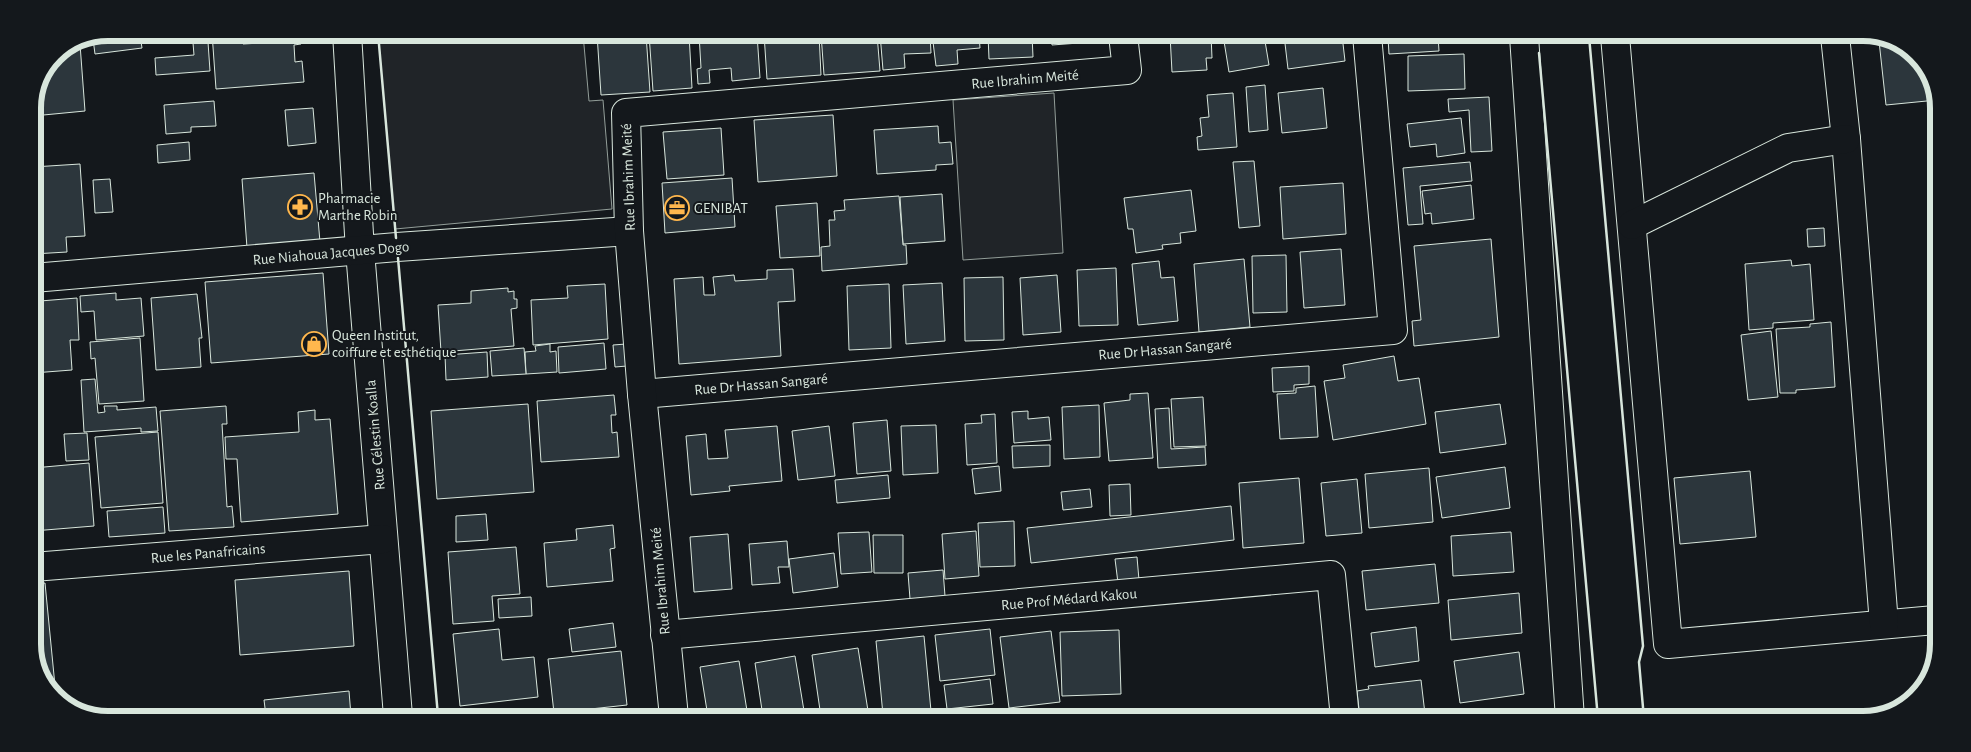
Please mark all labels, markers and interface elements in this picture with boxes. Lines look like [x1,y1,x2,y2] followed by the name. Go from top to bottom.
[971,67,1079,92] street label: Rue Ibrahim Meité
[619,123,638,231] street label: Rue Ibrahim Meité
[318,191,398,223] place label: Pharmacie Marthe Robin
[287,194,313,220] pharmacy icon: Pharmacie Marthe Robin
[664,195,690,221] office icon: GENIBAT
[694,201,748,216] place label: GENIBAT
[252,239,410,268] street label: Rue Niahoua Jacques Dogo
[332,328,456,360] place label: Queen Institut, coiffure et esthétique
[301,331,327,357] shop icon: Queen Institut, coiffure et esthétique
[1098,336,1233,363] street label: Rue Dr Hassan Sangaré
[694,371,829,398] street label: Rue Dr Hassan Sangaré
[363,379,388,491] street label: Rue Célestin Koalla
[648,527,673,635] street label: Rue Ibrahim Meité
[150,541,266,566] street label: Rue les Panafricains
[1001,586,1138,613] street label: Rue Prof Médard Kakou

